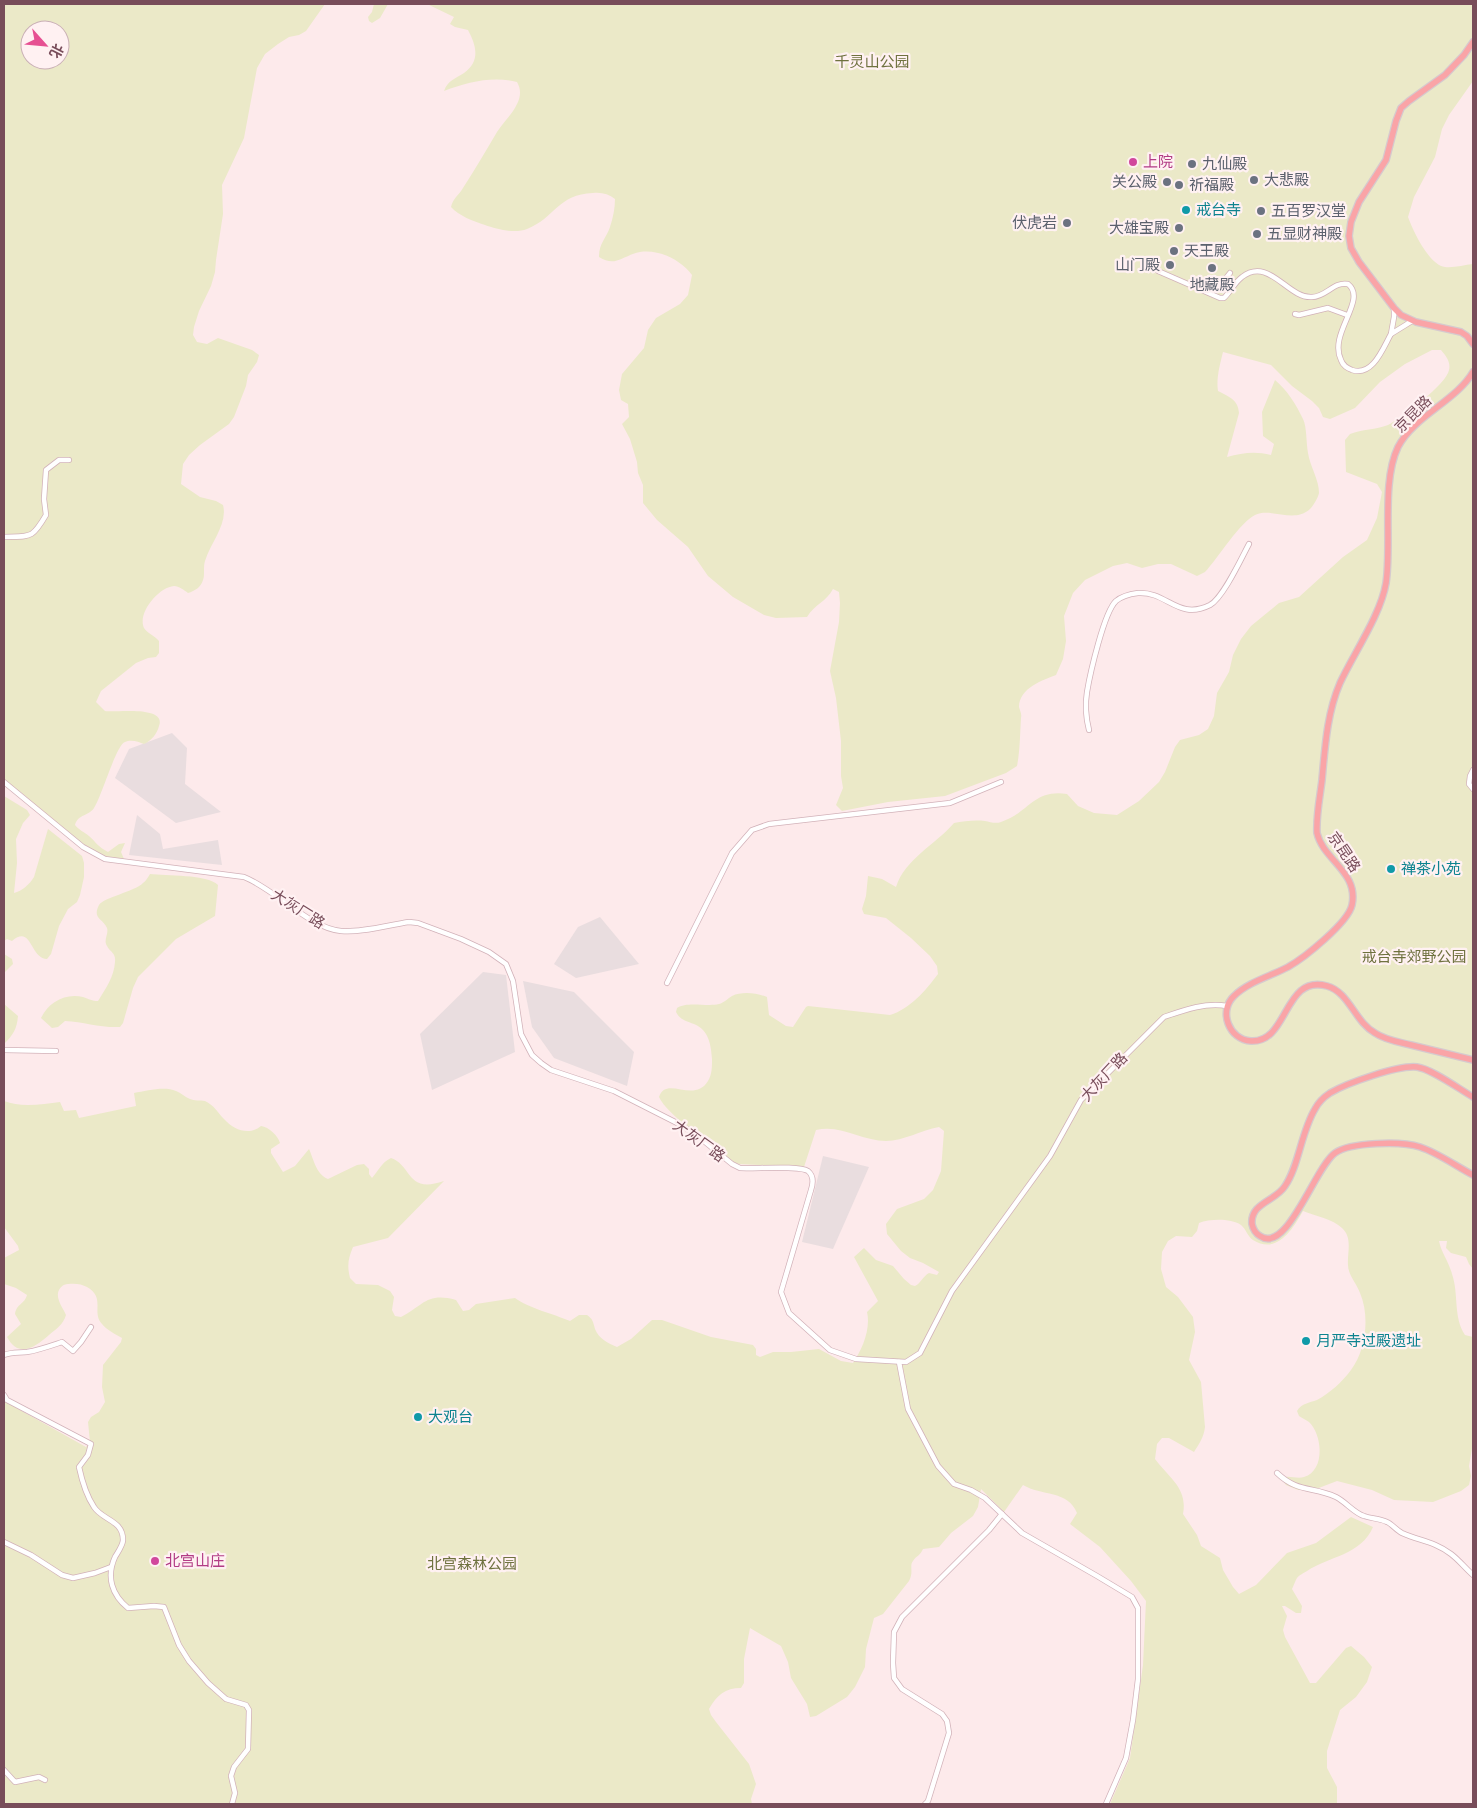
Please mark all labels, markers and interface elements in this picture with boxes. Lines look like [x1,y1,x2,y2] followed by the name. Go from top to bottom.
[20,20,70,70] north arrow
[45,41,68,61] text: 北
[834,52,910,71] park label: 千灵山公园
[1143,152,1173,171] place label: 上院
[1202,154,1247,173] place label: 九仙殿
[1127,156,1139,168] marker: 上院
[1186,158,1198,170] marker: 九仙殿
[1264,170,1309,189] place label: 大悲殿
[1112,172,1157,191] place label: 关公殿
[1248,174,1260,186] marker: 大悲殿
[1189,175,1234,194] place label: 祈福殿
[1161,176,1173,188] marker: 关公殿
[1173,179,1185,191] marker: 祈福殿
[1196,200,1241,219] place label: 戒台寺
[1271,201,1346,220] place label: 五百罗汉堂
[1180,204,1192,216] marker: 戒台寺
[1255,205,1267,217] marker: 五百罗汉堂
[1012,213,1057,232] place label: 伏虎岩
[1061,217,1073,229] marker: 伏虎岩
[1109,218,1169,237] place label: 大雄宝殿
[1173,222,1185,234] marker: 大雄宝殿
[1267,224,1342,243] place label: 五显财神殿
[1251,228,1263,240] marker: 五显财神殿
[1184,241,1229,260] place label: 天王殿
[1168,245,1180,257] marker: 天王殿
[1115,255,1160,274] place label: 山门殿
[1164,259,1176,271] marker: 山门殿
[1206,262,1218,274] marker: 地藏殿
[1189,275,1235,294] place label: 地藏殿
[1390,391,1435,436] street label: 京昆路
[1324,828,1365,876] street label: 京昆路
[1401,859,1461,878] place label: 禅茶小苑
[1385,863,1397,875] marker: 禅茶小苑
[268,885,329,933] street label: 大灰厂路
[1361,947,1467,966] park label: 戒台寺郊野公园
[1076,1048,1131,1105] street label: 大灰厂路
[669,1115,729,1166] street label: 大灰厂路
[1316,1331,1421,1350] place label: 月严寺过殿遗址
[1300,1335,1312,1347] marker: 月严寺过殿遗址
[428,1407,473,1426] place label: 大观台
[412,1411,424,1423] marker: 大观台
[165,1551,225,1570] place label: 北宫山庄
[427,1554,517,1573] park label: 北宫森林公园
[149,1555,161,1567] marker: 北宫山庄

